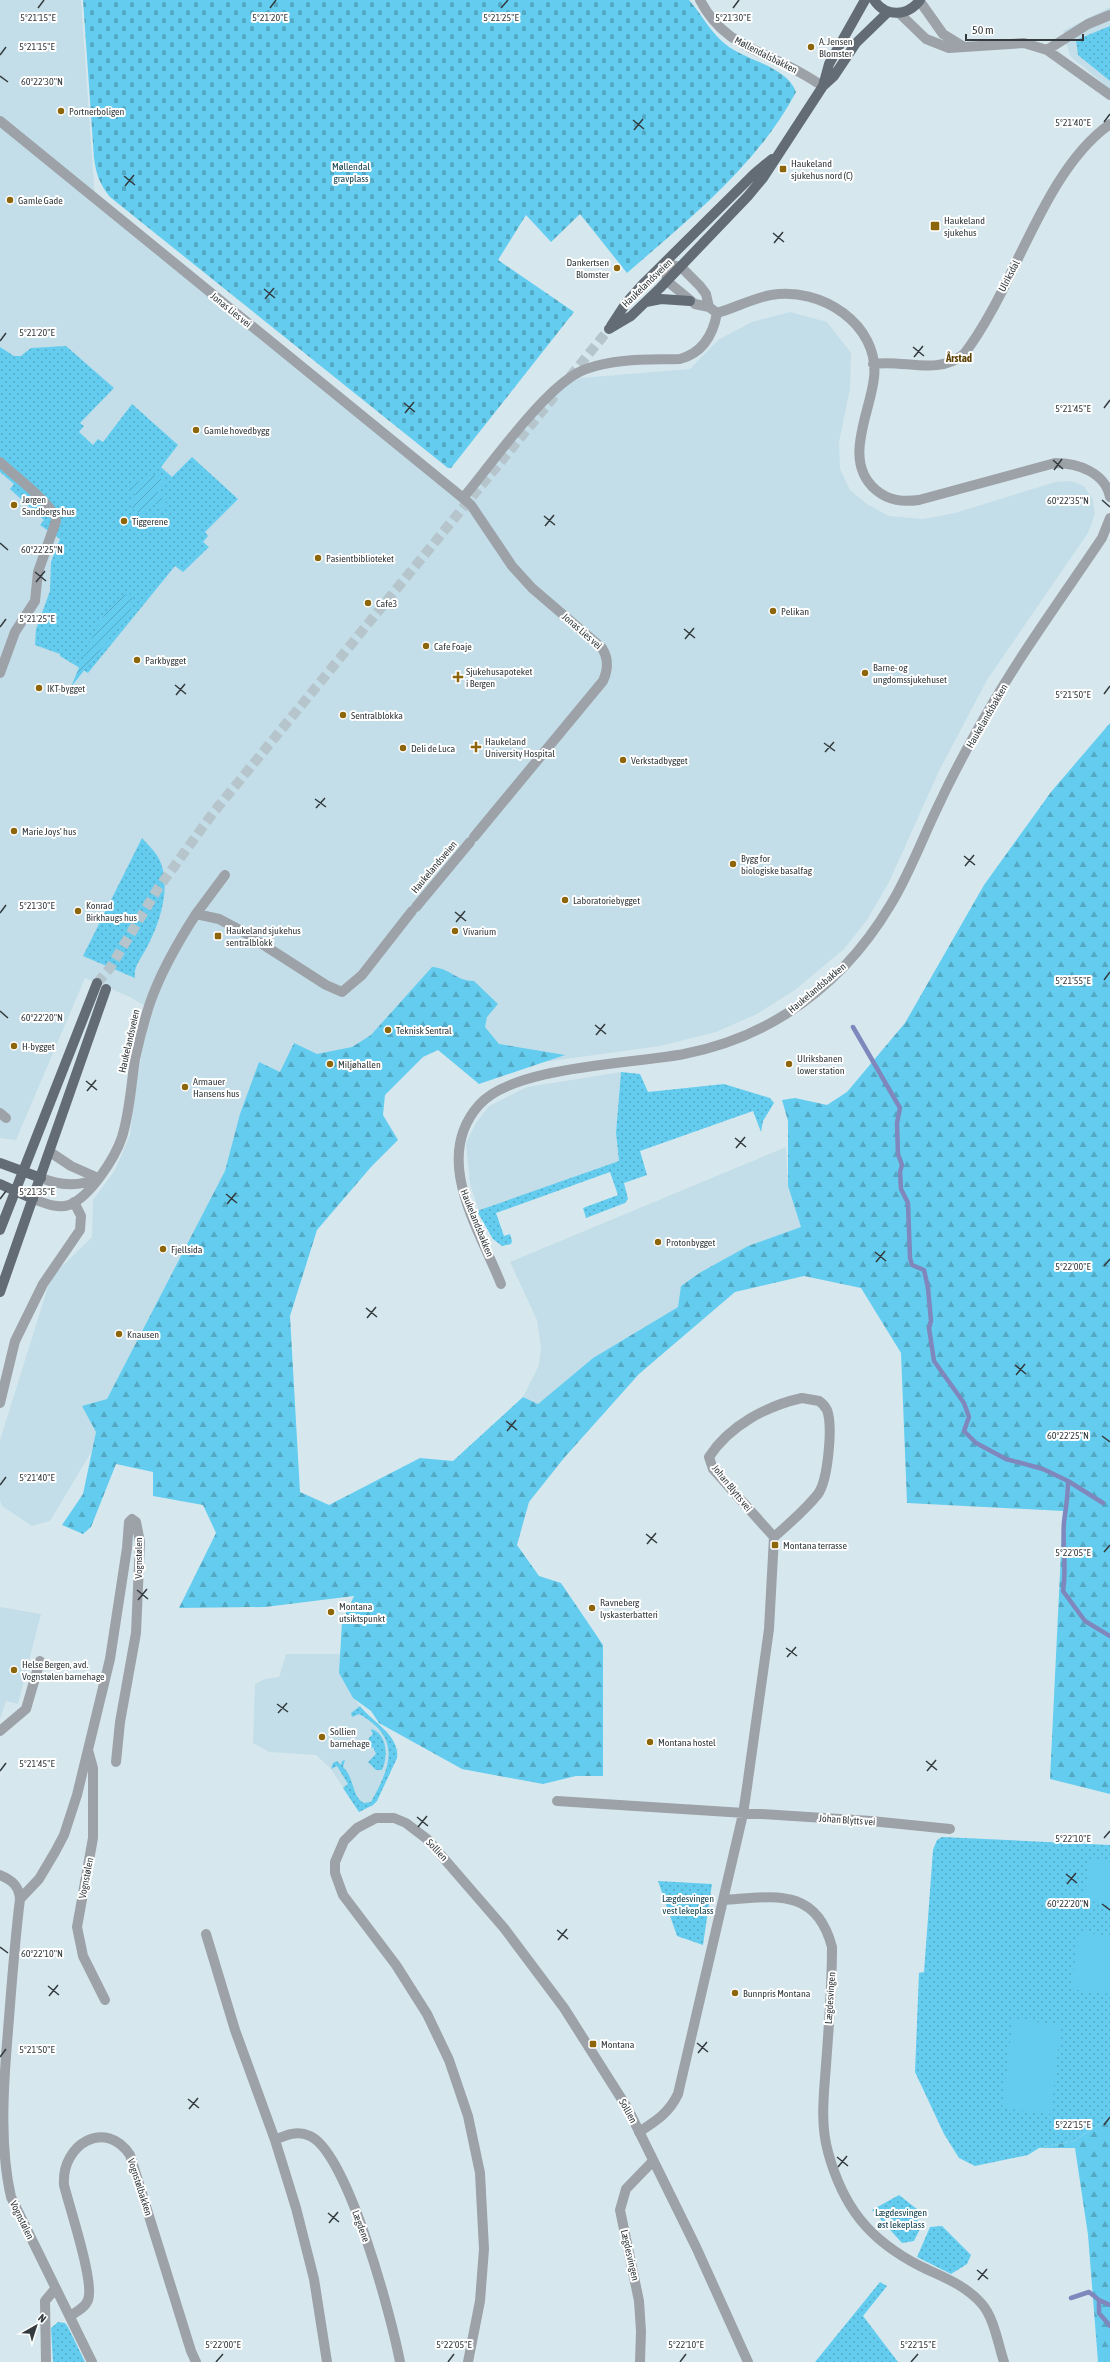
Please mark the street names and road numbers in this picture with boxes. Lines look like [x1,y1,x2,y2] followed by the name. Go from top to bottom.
[733,34,799,76] street label: Møllendalsbakken
[620,256,674,309] street label: Haukelandsveien
[996,258,1022,293] street label: Ulriksdal
[209,290,253,330] street label: Jonas Lies vei
[560,611,604,651] street label: Jonas Lies vei
[964,682,1010,750] street label: Haukelandsbakken
[409,839,459,895] street label: Haukelandsveien
[786,961,848,1015] street label: Haukelandsbakken
[116,1008,142,1074] street label: Haukelandsveien
[458,1188,496,1258] street label: Haukelandsbakken
[710,1463,754,1513] street label: Johan Blytts vei
[133,1537,144,1579] street label: Vognstølen
[818,1813,876,1827] street label: Johan Blytts vei
[424,1837,450,1863] street label: Sollien
[77,1856,95,1899] street label: Vognstølen
[823,1972,837,2024] street label: Lægdesvingen
[617,2097,639,2125] street label: Sollien
[126,2157,154,2217] street label: Vognstølbakken
[8,2199,36,2241] street label: Vognstølen
[350,2209,372,2244] street label: Lægdene
[619,2228,641,2282] street label: Lægdesvingen

